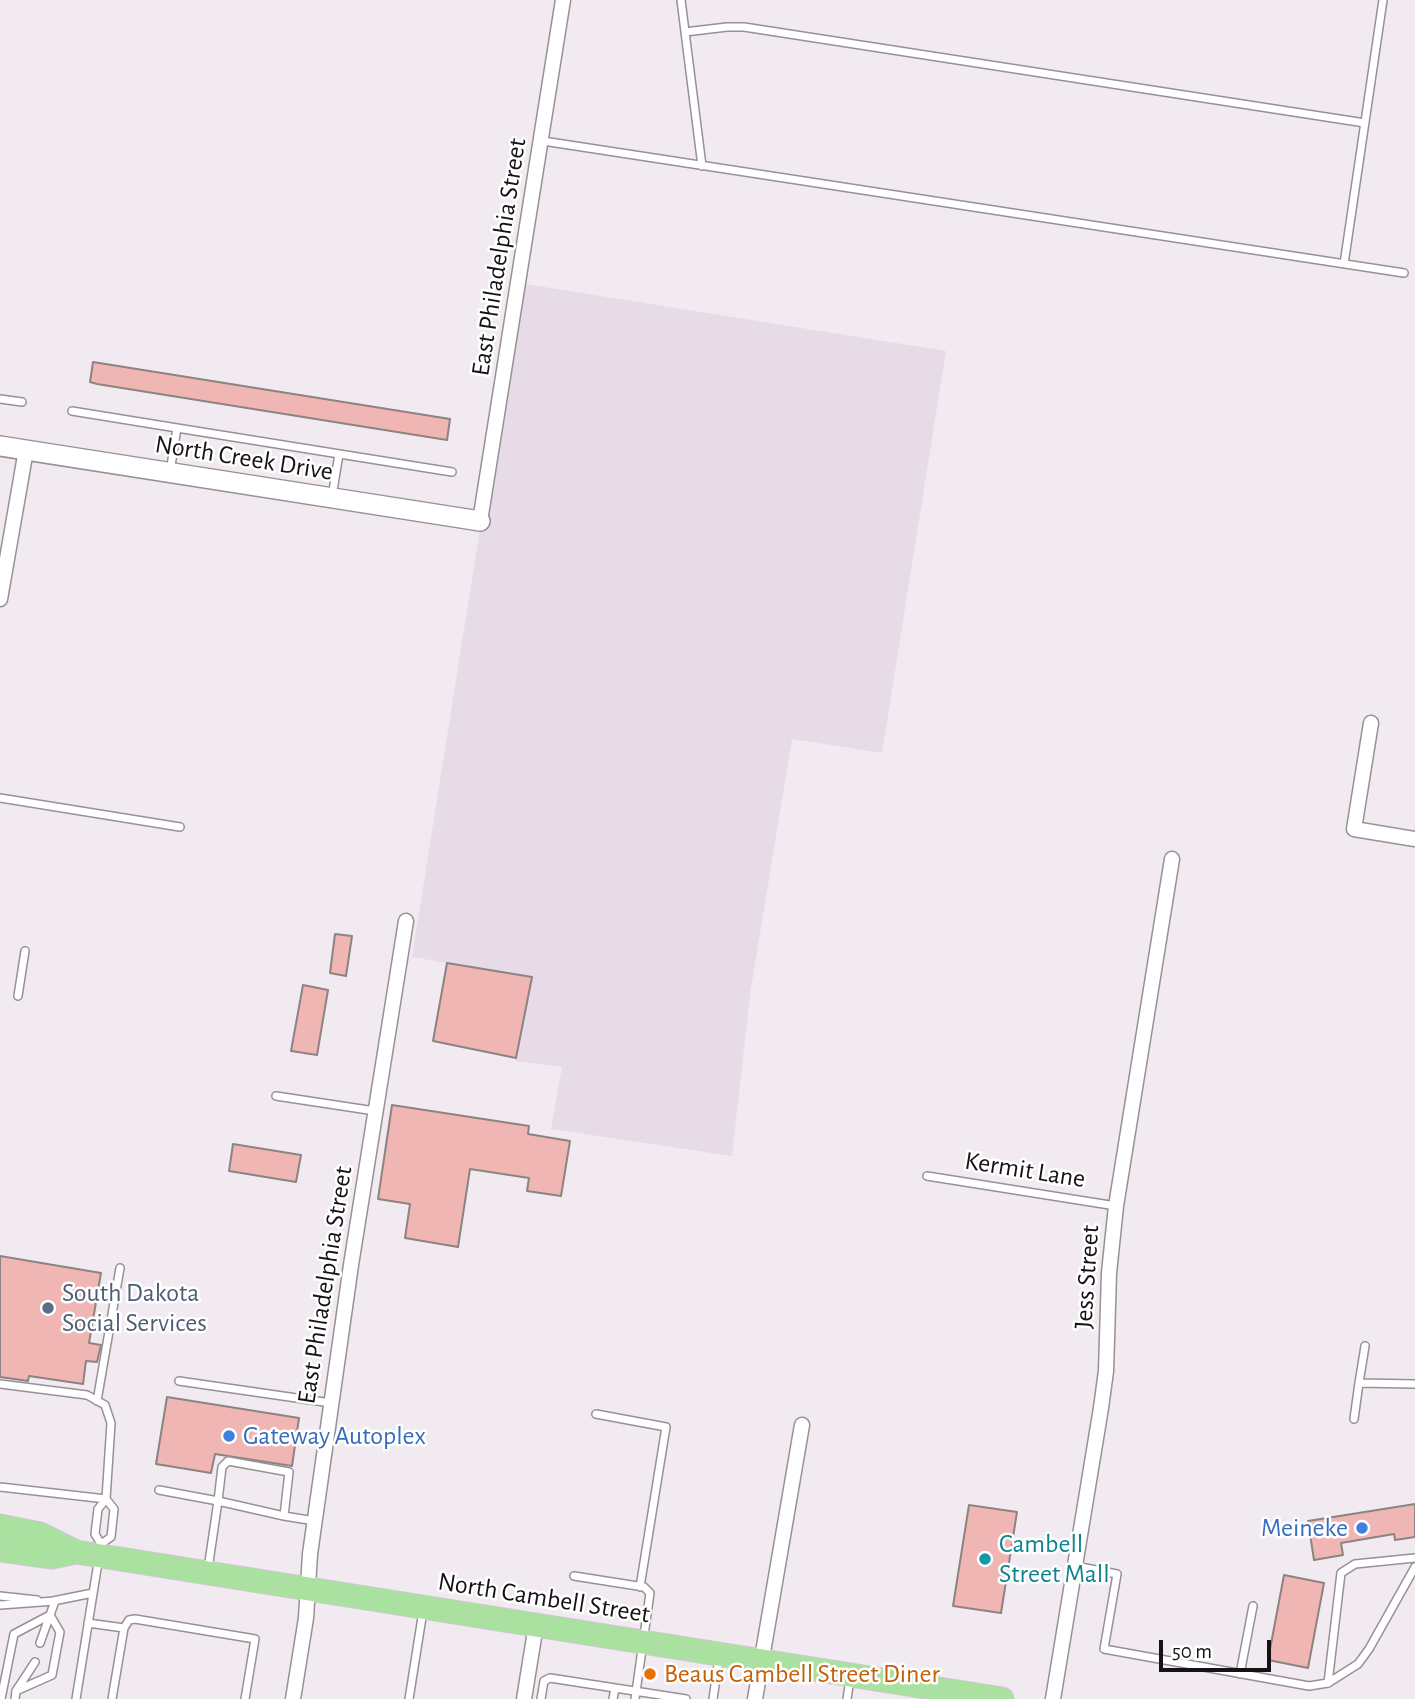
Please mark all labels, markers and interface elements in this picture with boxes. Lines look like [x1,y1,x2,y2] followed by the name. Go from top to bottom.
[465,136,533,378] street label: East Philadelphia Street
[153,429,335,487] street label: North Creek Drive
[962,1145,1088,1195] street label: Kermit Lane
[291,1164,359,1406] street label: East Philadelphia Street
[1068,1224,1106,1330] street label: Jess Street
[62,1277,207,1338] place label: South Dakota Social Services
[40,1300,56,1316] marker: South Dakota Social Services
[243,1420,426,1452] place label: Gateway Autoplex
[221,1428,237,1444] marker: Gateway Autoplex
[1261,1512,1348,1544] place label: Meineke
[1354,1520,1370,1536] marker: Meineke
[999,1528,1110,1590] place label: Cambell Street Mall
[977,1551,993,1567] marker: Cambell Street Mall
[436,1566,652,1630] street label: North Cambell Street
[1163,1626,1275,1670] scale bar
[1172,1641,1212,1662] text: 50 m
[664,1658,940,1690] place label: Beaus Cambell Street Diner
[642,1666,658,1682] marker: Beaus Cambell Street Diner

